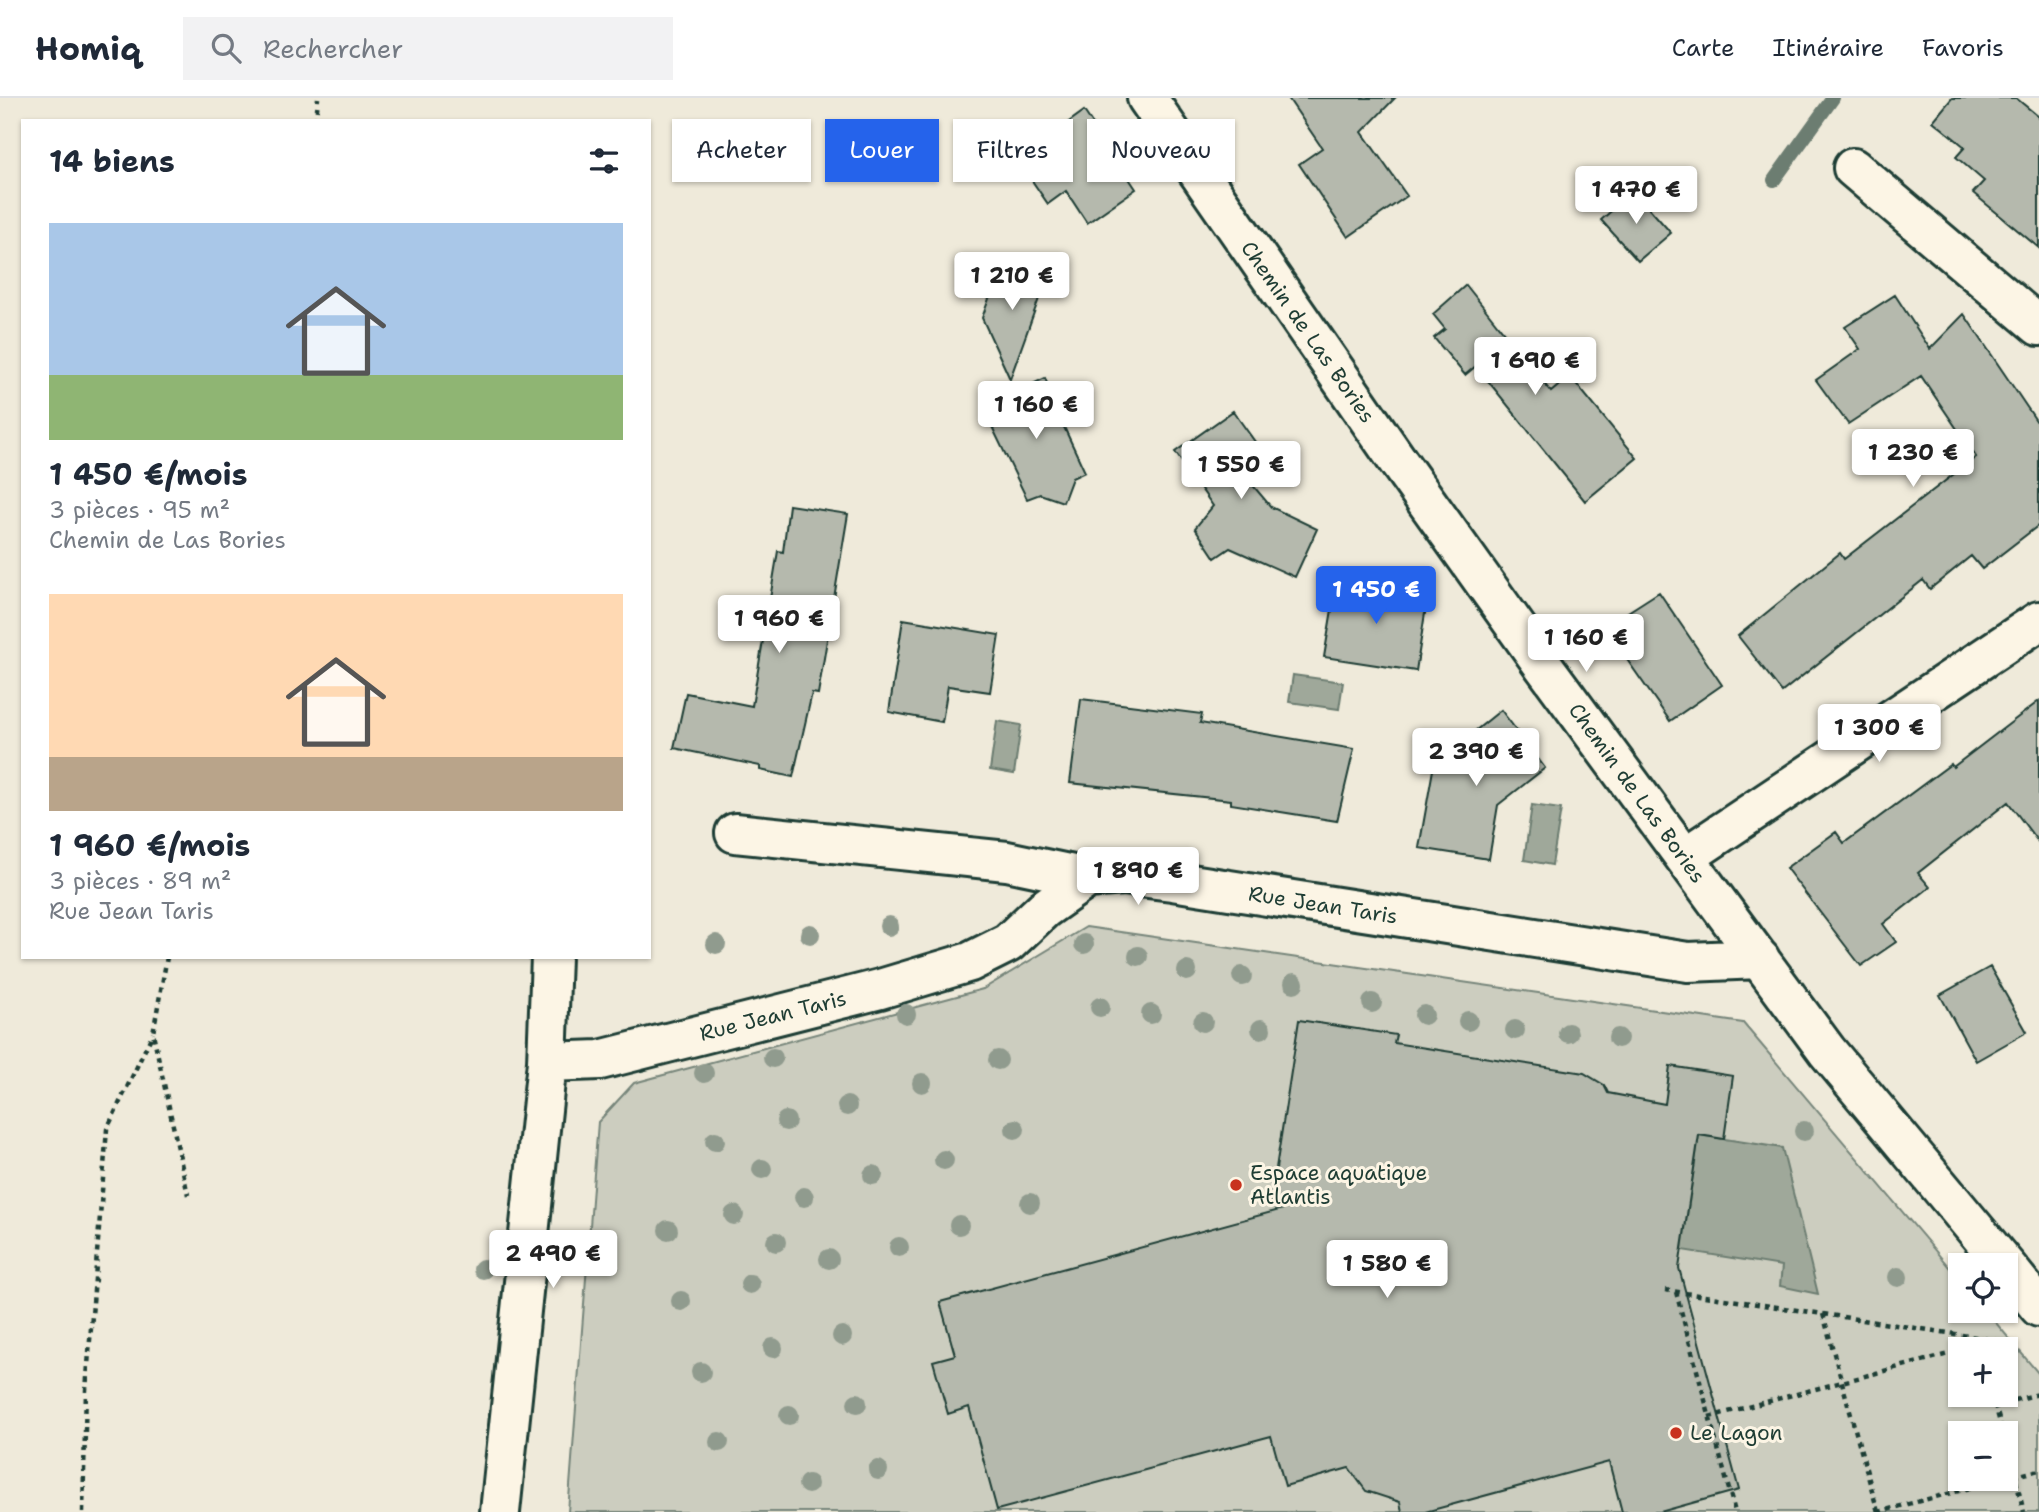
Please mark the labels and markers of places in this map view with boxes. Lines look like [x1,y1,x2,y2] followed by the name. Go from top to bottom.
[1571,166,1701,226] pin: 1 470 €
[947,252,1077,312] pin: 1 210 €
[1470,338,1600,397] pin: 1 690 €
[971,382,1101,441] pin: 1 160 €
[1848,430,1978,489] pin: 1 230 €
[1176,442,1306,501] pin: 1 550 €
[1311,566,1441,626] pin: 1 450 €
[714,596,844,655] pin: 1 960 €
[1521,614,1651,674] pin: 1 160 €
[1814,704,1944,764] pin: 1 300 €
[1411,728,1541,788] pin: 2 390 €
[1073,848,1203,907] pin: 1 890 €
[1250,1159,1427,1211] place label: Espace aquatique Atlantis
[1228,1177,1244,1193] marker: Espace aquatique Atlantis
[488,1230,618,1290] pin: 2 490 €
[1322,1240,1452,1300] pin: 1 580 €
[1690,1419,1783,1447] place label: Le Lagon
[1668,1425,1684,1441] marker: Le Lagon

